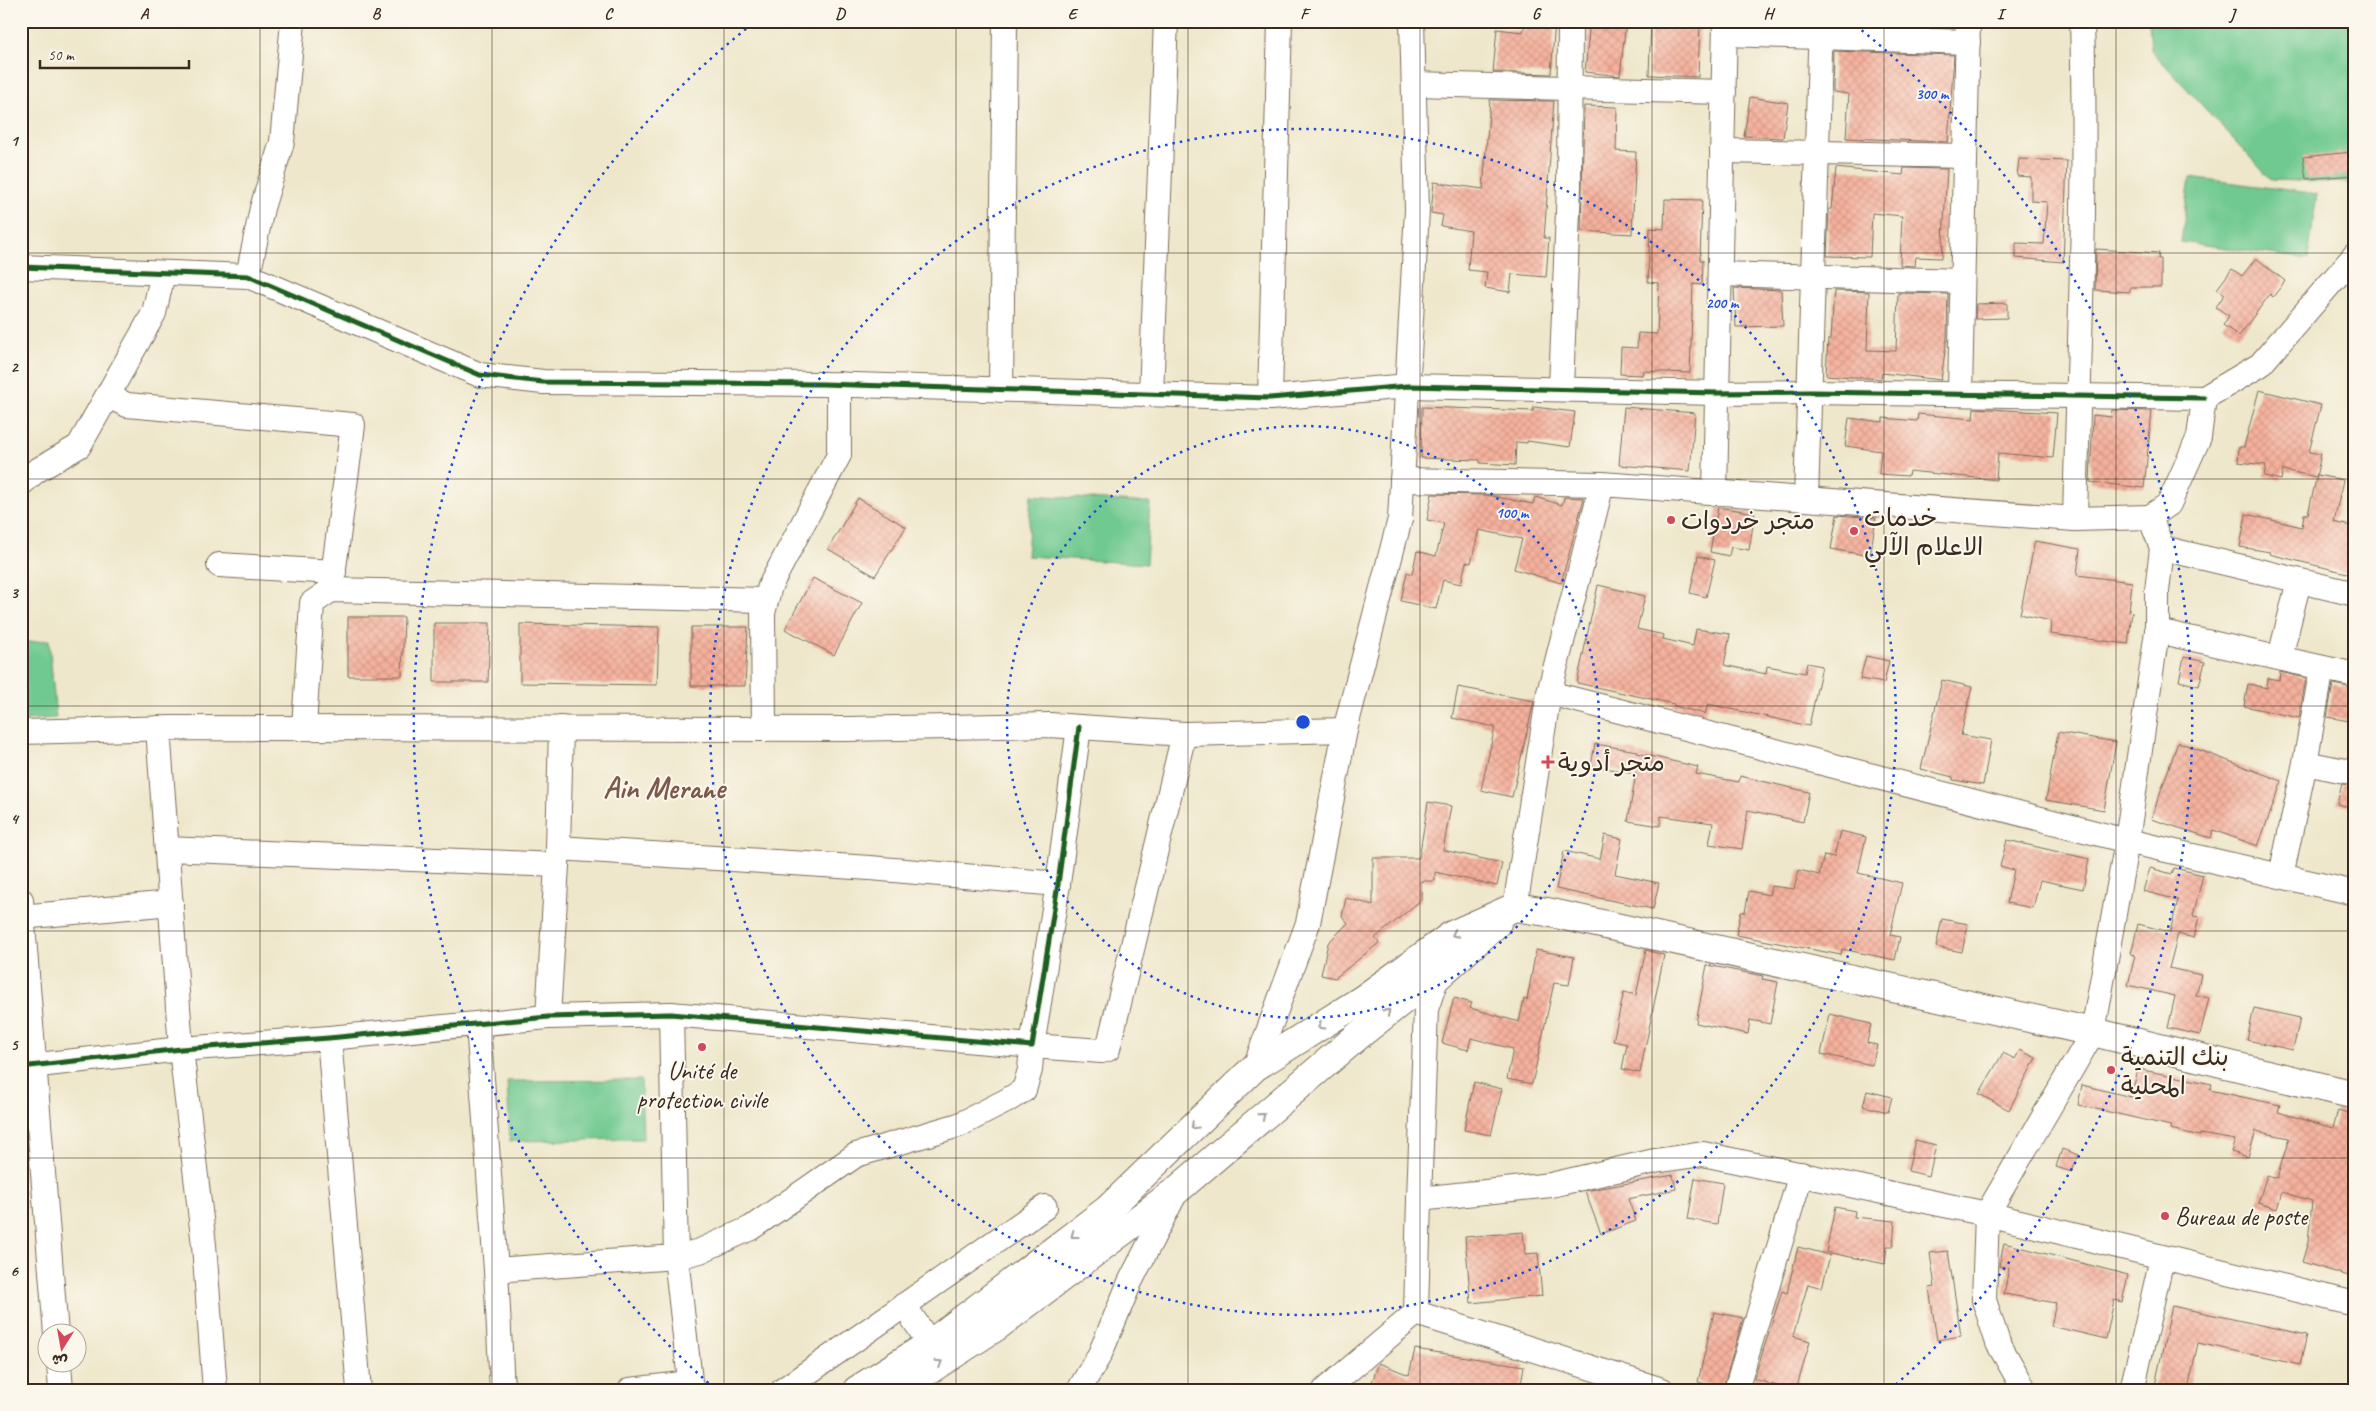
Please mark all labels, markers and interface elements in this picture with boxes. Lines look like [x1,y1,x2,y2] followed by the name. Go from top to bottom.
[140,4,150,24] text: A
[372,4,382,24] text: B
[604,4,614,24] text: C
[835,4,846,24] text: D
[1068,4,1079,24] text: E
[1300,4,1311,24] text: F
[1532,4,1542,24] text: G
[1763,4,1775,24] text: H
[1997,4,2007,24] text: I
[2228,4,2237,24] text: J
[40,38,189,70] scale bar
[48,46,75,65] text: 50 m
[1916,85,1950,104] text: 300 m
[10,131,19,151] text: 1
[1706,294,1740,313] text: 200 m
[10,357,19,377] text: 2
[1864,502,1983,568] place label: خدمات الاعلام الآلي
[1496,504,1530,523] text: 100 m
[1681,505,1815,537] place label: متجر خردوات
[1665,514,1677,526] marker: متجر خردوات
[1848,525,1860,537] marker: خدمات الاعلام الآلي
[10,583,19,603] text: 3
[1294,713,1312,731] centre of rings
[1558,747,1665,779] place label: متجر أدوية
[1542,756,1554,768] marker: متجر أدوية
[603,769,728,807] district label: Ain Merane
[10,809,19,829] text: 4
[1451,928,1460,938] one-way arrow
[1381,1010,1390,1018] one-way arrow
[1317,1019,1326,1029] one-way arrow
[11,1035,20,1055] text: 5
[696,1041,708,1053] marker: Unité de protection civile
[2121,1041,2229,1102] place label: بنك التنمية المحلية
[637,1055,769,1116] place label: Unité de protection civile
[2105,1064,2117,1076] marker: بنك التنمية المحلية
[1256,1113,1265,1122] one-way arrow
[1191,1120,1200,1129] one-way arrow
[2175,1201,2309,1233] place label: Bureau de poste
[2159,1210,2171,1222] marker: Bureau de poste
[1070,1229,1080,1238] one-way arrow
[10,1261,19,1281] text: 6
[38,1324,88,1374] north arrow
[50,1350,69,1370] text: ش
[933,1360,942,1370] one-way arrow

